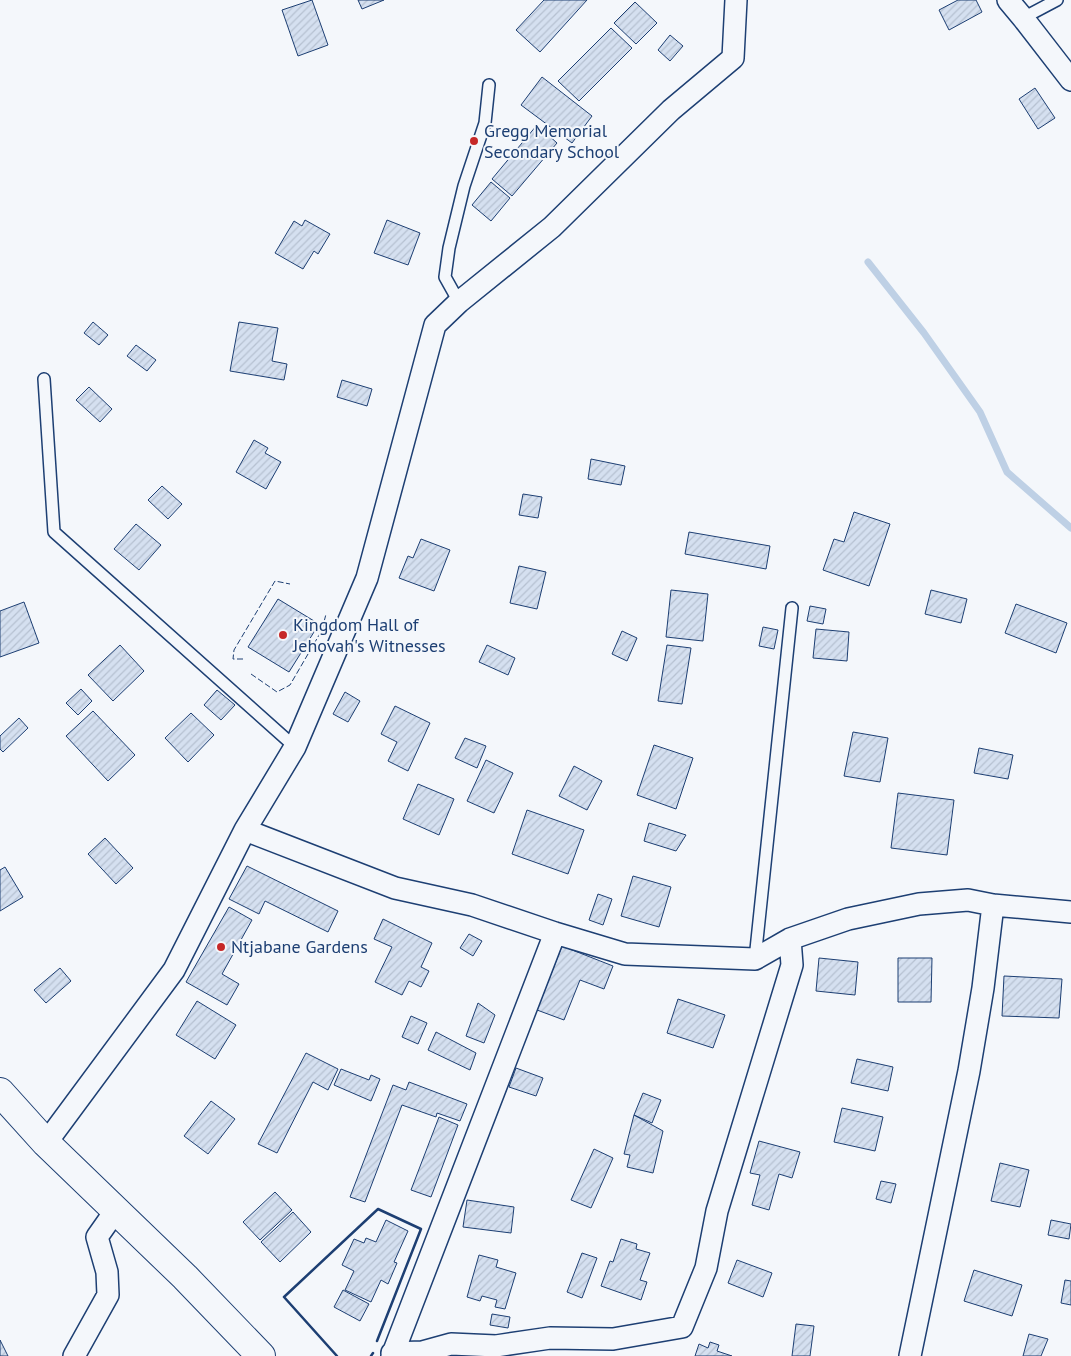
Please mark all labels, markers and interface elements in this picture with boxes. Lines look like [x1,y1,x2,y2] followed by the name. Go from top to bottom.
[484,119,620,163] place label: Gregg Memorial Secondary School
[468,135,480,147] marker: Gregg Memorial Secondary School
[292,613,446,657] place label: Kingdom Hall of Jehovah's Witnesses
[277,629,289,641] marker: Kingdom Hall of Jehovah's Witnesses
[231,935,368,958] place label: Ntjabane Gardens
[215,941,227,953] marker: Ntjabane Gardens

